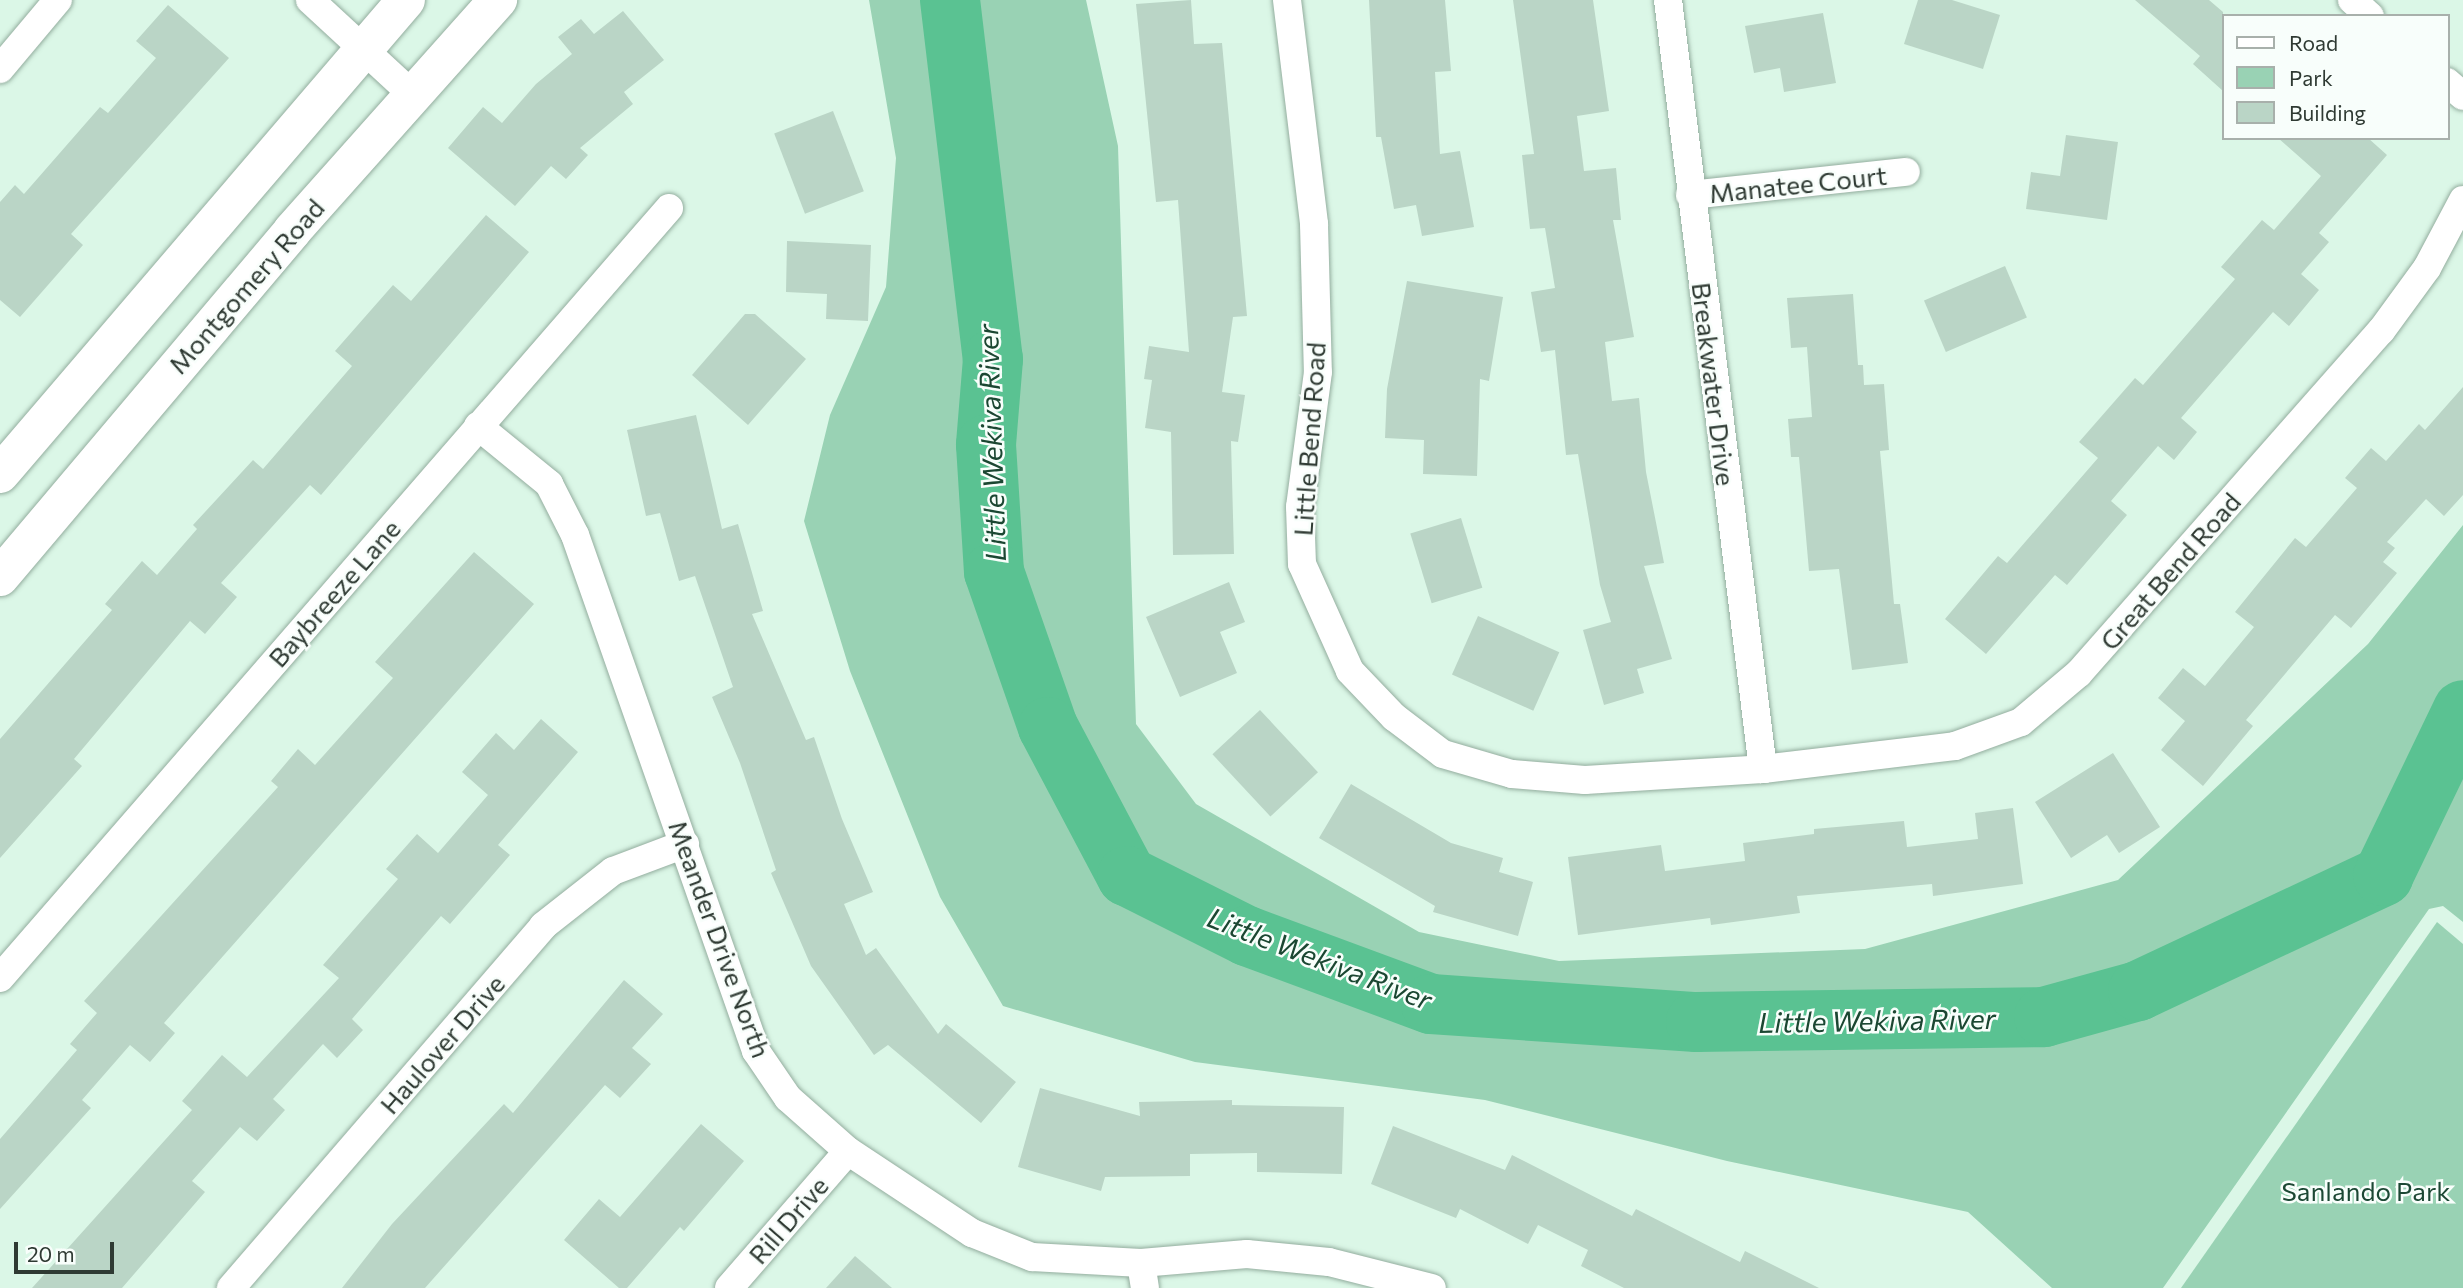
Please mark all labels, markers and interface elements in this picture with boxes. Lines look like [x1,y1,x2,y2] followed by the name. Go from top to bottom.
[2222,14,2449,140] legend
[2289,30,2338,55] text: Road
[2289,65,2333,90] text: Park
[2289,100,2366,125] text: Building
[1708,159,1888,209] street label: Manatee Court
[162,192,330,380] street label: Montgomery Road
[1686,281,1742,487] street label: Breakwater Drive
[970,324,1012,562] water label: Little Wekiva River
[1287,341,1331,537] street label: Little Bend Road
[2093,486,2247,656] street label: Great Bend Road
[262,513,406,673] street label: Baybreeze Lane
[663,816,777,1062] street label: Meander Drive North
[1203,900,1437,1016] water label: Little Wekiva River
[373,968,511,1120] street label: Haulover Drive
[1758,1001,1996,1039] water label: Little Wekiva River
[742,1170,834,1270] street label: Rill Drive
[2282,1175,2450,1207] park label: Sanlando Park
[18,1228,117,1272] scale bar
[27,1241,75,1266] text: 20 m

